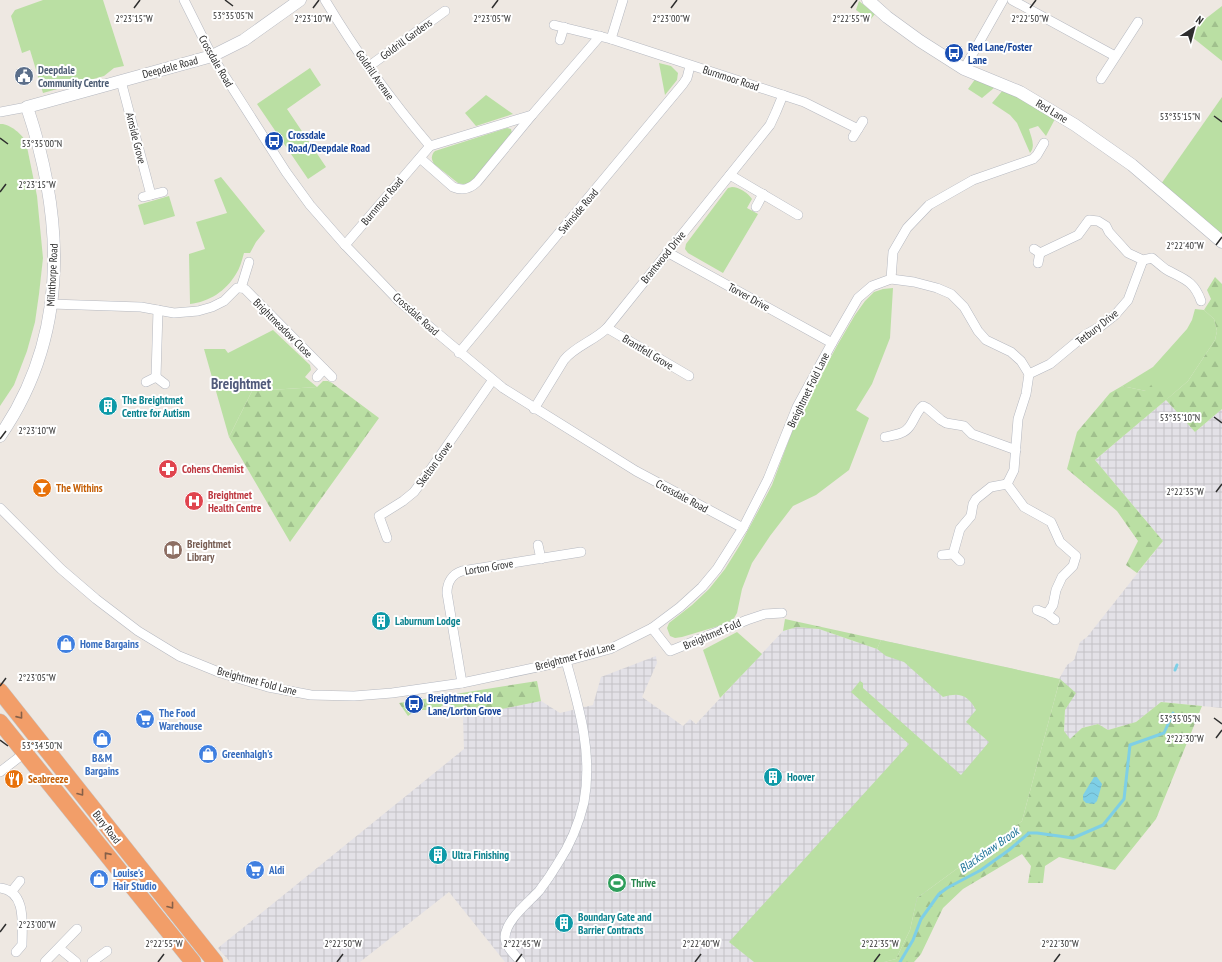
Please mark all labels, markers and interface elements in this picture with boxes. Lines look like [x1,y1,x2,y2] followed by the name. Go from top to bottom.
[1174,8,1214,48] north arrow
[213,9,253,22] text: 53°35'05"N
[115,12,153,25] text: 2°23'15"W
[294,12,332,25] text: 2°23'10"W
[473,12,511,25] text: 2°23'05"W
[652,12,690,25] text: 2°23'00"W
[832,12,870,25] text: 2°22'55"W
[1011,12,1049,25] text: 2°22'50"W
[1193,12,1206,27] text: N
[377,15,435,63] street label: Goldrill Gardens
[196,33,237,90] street label: Crossdale Road
[968,40,1033,67] place label: Red Lane/Foster Lane
[943,42,965,64] bus stop icon: Red Lane/Foster Lane
[353,47,398,103] street label: Goldrill Avenue
[141,53,200,81] street label: Deepdale Road
[701,62,761,94] street label: Burnmoor Road
[38,63,109,90] place label: Deepdale Community Centre
[13,65,35,87] public building icon: Deepdale Community Centre
[1034,96,1071,126] street label: Red Lane
[1160,110,1200,123] text: 53°35'15"N
[123,111,149,166] street label: Arnside Grove
[288,128,370,155] place label: Crossdale Road/Deepdale Road
[263,130,285,152] bus stop icon: Crossdale Road/Deepdale Road
[22,137,62,150] text: 53°35'00"N
[358,174,406,228] street label: Burnmoor Road
[18,178,56,191] text: 2°23'15"W
[555,185,601,237] street label: Swinside Road
[638,228,689,286] street label: Brantwood Drive
[1166,239,1204,252] text: 2°22'40"W
[43,243,61,307] street label: Milnthorpe Road
[726,280,773,314] street label: Torver Drive
[390,290,442,339] street label: Crossdale Road
[250,295,316,361] street label: Brightmeadow Close
[1073,306,1121,348] street label: Tetbury Drive
[620,331,676,373] street label: Brantfell Grove
[784,350,832,430] street label: Breightmet Fold Lane
[211,374,272,393] district label: Breightmet
[122,393,190,420] place label: The Breightmet Centre for Autism
[97,395,119,417] building icon: The Breightmet Centre for Autism
[1160,411,1200,424] text: 53°35'10"N
[18,424,56,437] text: 2°23'10"W
[413,438,455,489] street label: Skelton Grove
[157,458,179,480] pharmacy icon: Cohens Chemist
[182,462,244,476] place label: Cohens Chemist
[653,476,711,516] street label: Crossdale Road
[31,477,53,499] bar icon: The Withins
[56,481,103,495] place label: The Withins
[1166,485,1204,498] text: 2°22'35"W
[208,488,262,515] place label: Breightmet Health Centre
[183,490,205,512] hospital icon: Breightmet Health Centre
[187,537,232,564] place label: Breightmet Library
[162,539,184,561] library icon: Breightmet Library
[464,556,515,578] street label: Lorton Grove
[370,610,392,632] building icon: Laburnum Lodge
[395,614,461,628] place label: Laburnum Lodge
[681,615,743,652] street label: Breightmet Fold
[55,633,77,655] shop icon: Home Bargains
[80,637,139,651] place label: Home Bargains
[534,639,617,673] street label: Breightmet Fold Lane
[216,664,299,698] street label: Breightmet Fold Lane
[18,671,56,684] text: 2°23'05"W
[428,691,501,718] place label: Breightmet Fold Lane/Lorton Grove
[403,693,425,715] bus stop icon: Breightmet Fold Lane/Lorton Grove
[158,706,202,733] place label: The Food Warehouse
[134,708,156,730] supermarket icon: The Food Warehouse
[15,712,22,719] one-way arrow
[1160,712,1200,725] text: 53°35'05"N
[91,728,113,750] shop icon: B&M Bargains
[1166,732,1204,745] text: 2°22'30"W
[22,739,62,752] text: 53°34'50"N
[197,743,219,765] shop icon: Greenhalgh's
[222,747,273,761] place label: Greenhalgh's
[85,751,119,778] place label: B&M Bargains
[762,766,784,788] building icon: Hoover
[3,768,25,790] restaurant icon: Seabreeze
[787,770,816,784] place label: Hoover
[28,772,69,786] place label: Seabreeze
[76,789,83,796] one-way arrow
[90,808,124,846] street label: Bury Road
[956,823,1023,876] water label: Blackshaw Brook
[427,844,449,866] building icon: Ultra Finishing
[452,848,509,862] place label: Ultra Finishing
[105,853,112,860] one-way arrow
[244,859,266,881] supermarket icon: Aldi
[268,863,285,877] place label: Aldi
[113,866,157,893] place label: Louise's Hair Studio
[88,868,110,890] shop icon: Louise's Hair Studio
[606,872,628,894] sports icon: Thrive
[631,876,656,890] place label: Thrive
[166,902,173,909] one-way arrow
[578,910,652,937] place label: Boundary Gate and Barrier Contracts
[553,912,575,934] building icon: Boundary Gate and Barrier Contracts
[18,918,56,931] text: 2°23'00"W
[145,937,183,950] text: 2°22'55"W
[324,937,362,950] text: 2°22'50"W
[503,937,541,950] text: 2°22'45"W
[682,937,720,950] text: 2°22'40"W
[861,937,899,950] text: 2°22'35"W
[1041,937,1079,950] text: 2°22'30"W

